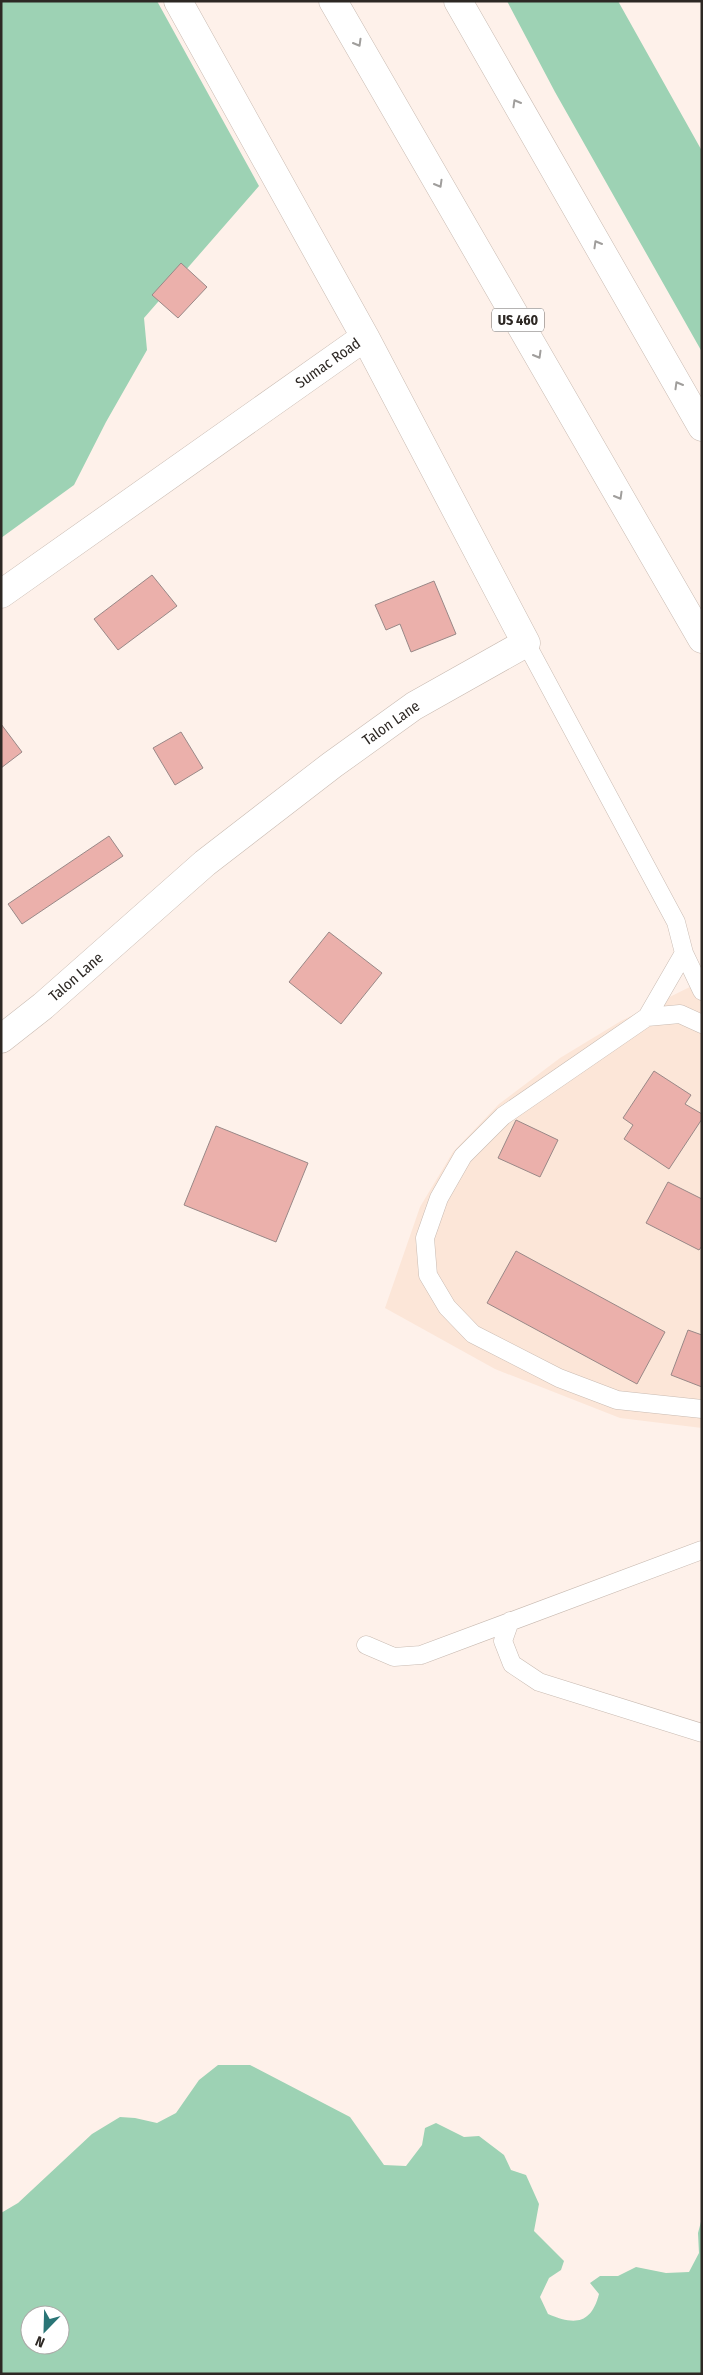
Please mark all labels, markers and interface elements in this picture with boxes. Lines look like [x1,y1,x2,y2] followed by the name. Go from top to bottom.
[351,38,361,47] one-way arrow
[513,99,523,108] one-way arrow
[433,179,443,188] one-way arrow
[593,240,603,249] one-way arrow
[492,308,544,332] road number: US 460
[292,334,364,392] street label: Sumac Road
[532,350,542,359] one-way arrow
[674,381,684,390] one-way arrow
[613,490,623,499] one-way arrow
[359,697,423,749] street label: Talon Lane
[45,949,107,1005] street label: Talon Lane
[20,2305,70,2355] north arrow
[33,2332,47,2351] text: N

